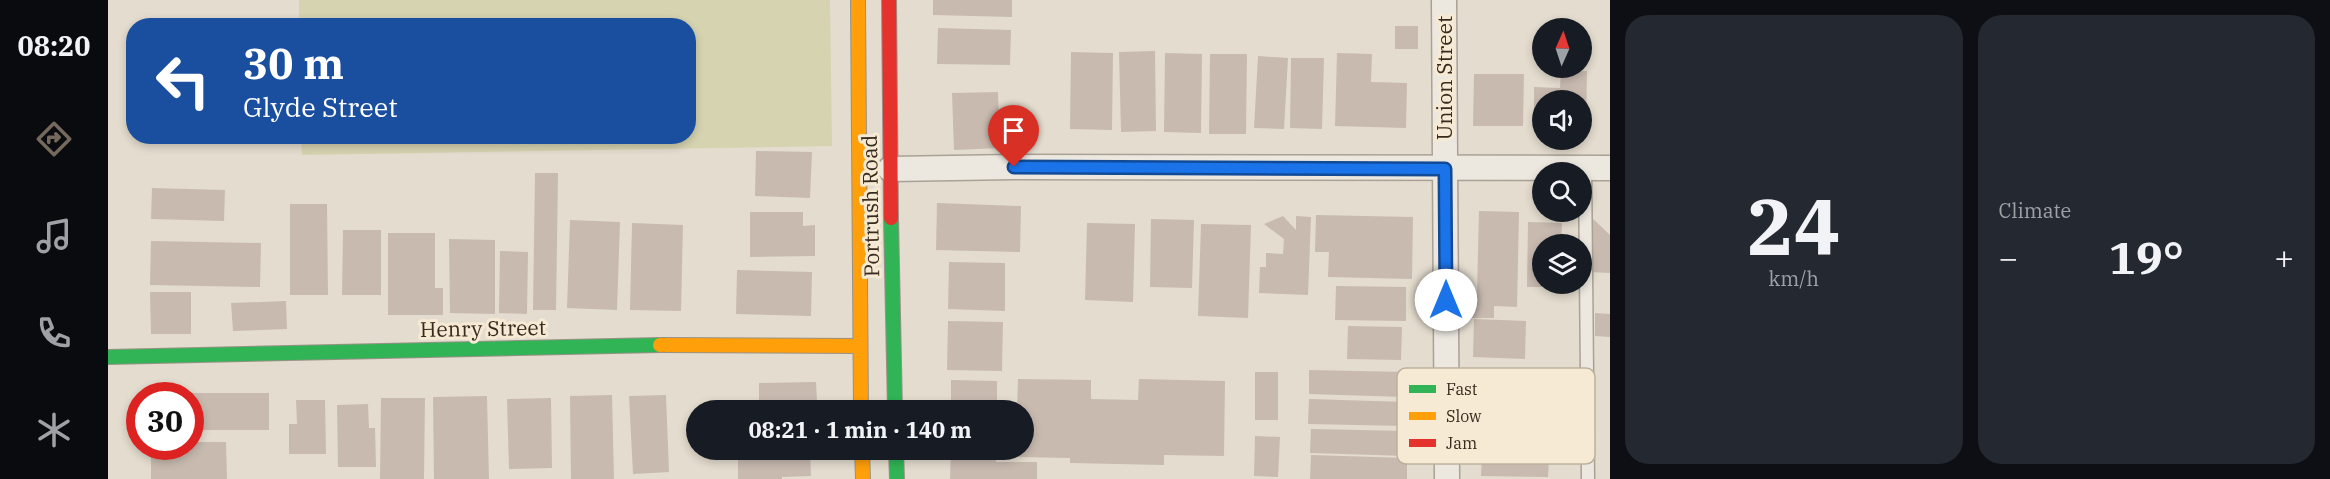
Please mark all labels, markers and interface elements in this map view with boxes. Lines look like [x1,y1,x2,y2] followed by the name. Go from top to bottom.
[1430,16,1458,140] street label: Union Street
[1532,18,1592,78] north arrow
[1532,18,1592,294] map controls
[18,28,90,63] text: 08:20
[243,36,344,91] text: 30 m
[144,42,222,120] icon: left
[243,89,398,124] text: Glyde Street
[1532,90,1592,150] button: sound
[988,105,1039,167] pin
[997,114,1030,147] icon: arrive
[33,118,75,160] icon: directions
[855,134,885,277] street label: Portrush Road
[1532,162,1592,222] button: search
[1747,175,1841,276] text: 24
[1999,197,2071,224] text: Climate
[33,215,75,257] icon: music
[2109,228,2184,286] text: 19°
[1532,234,1592,294] button: layers
[1999,236,2018,279] text: −
[2274,236,2294,279] text: +
[1768,265,1819,292] text: km/h
[1414,268,1478,332] position arrow
[33,312,75,354] icon: phone
[420,313,546,343] street label: Henry Street
[1397,368,1595,464] legend
[1446,379,1478,399] text: Fast
[126,382,204,460] speed limit sign: 30
[1446,406,1482,426] text: Slow
[33,409,75,451] icon: climate
[748,415,972,444] text: 08:21 · 1 min · 140 m
[1446,433,1477,453] text: Jam

